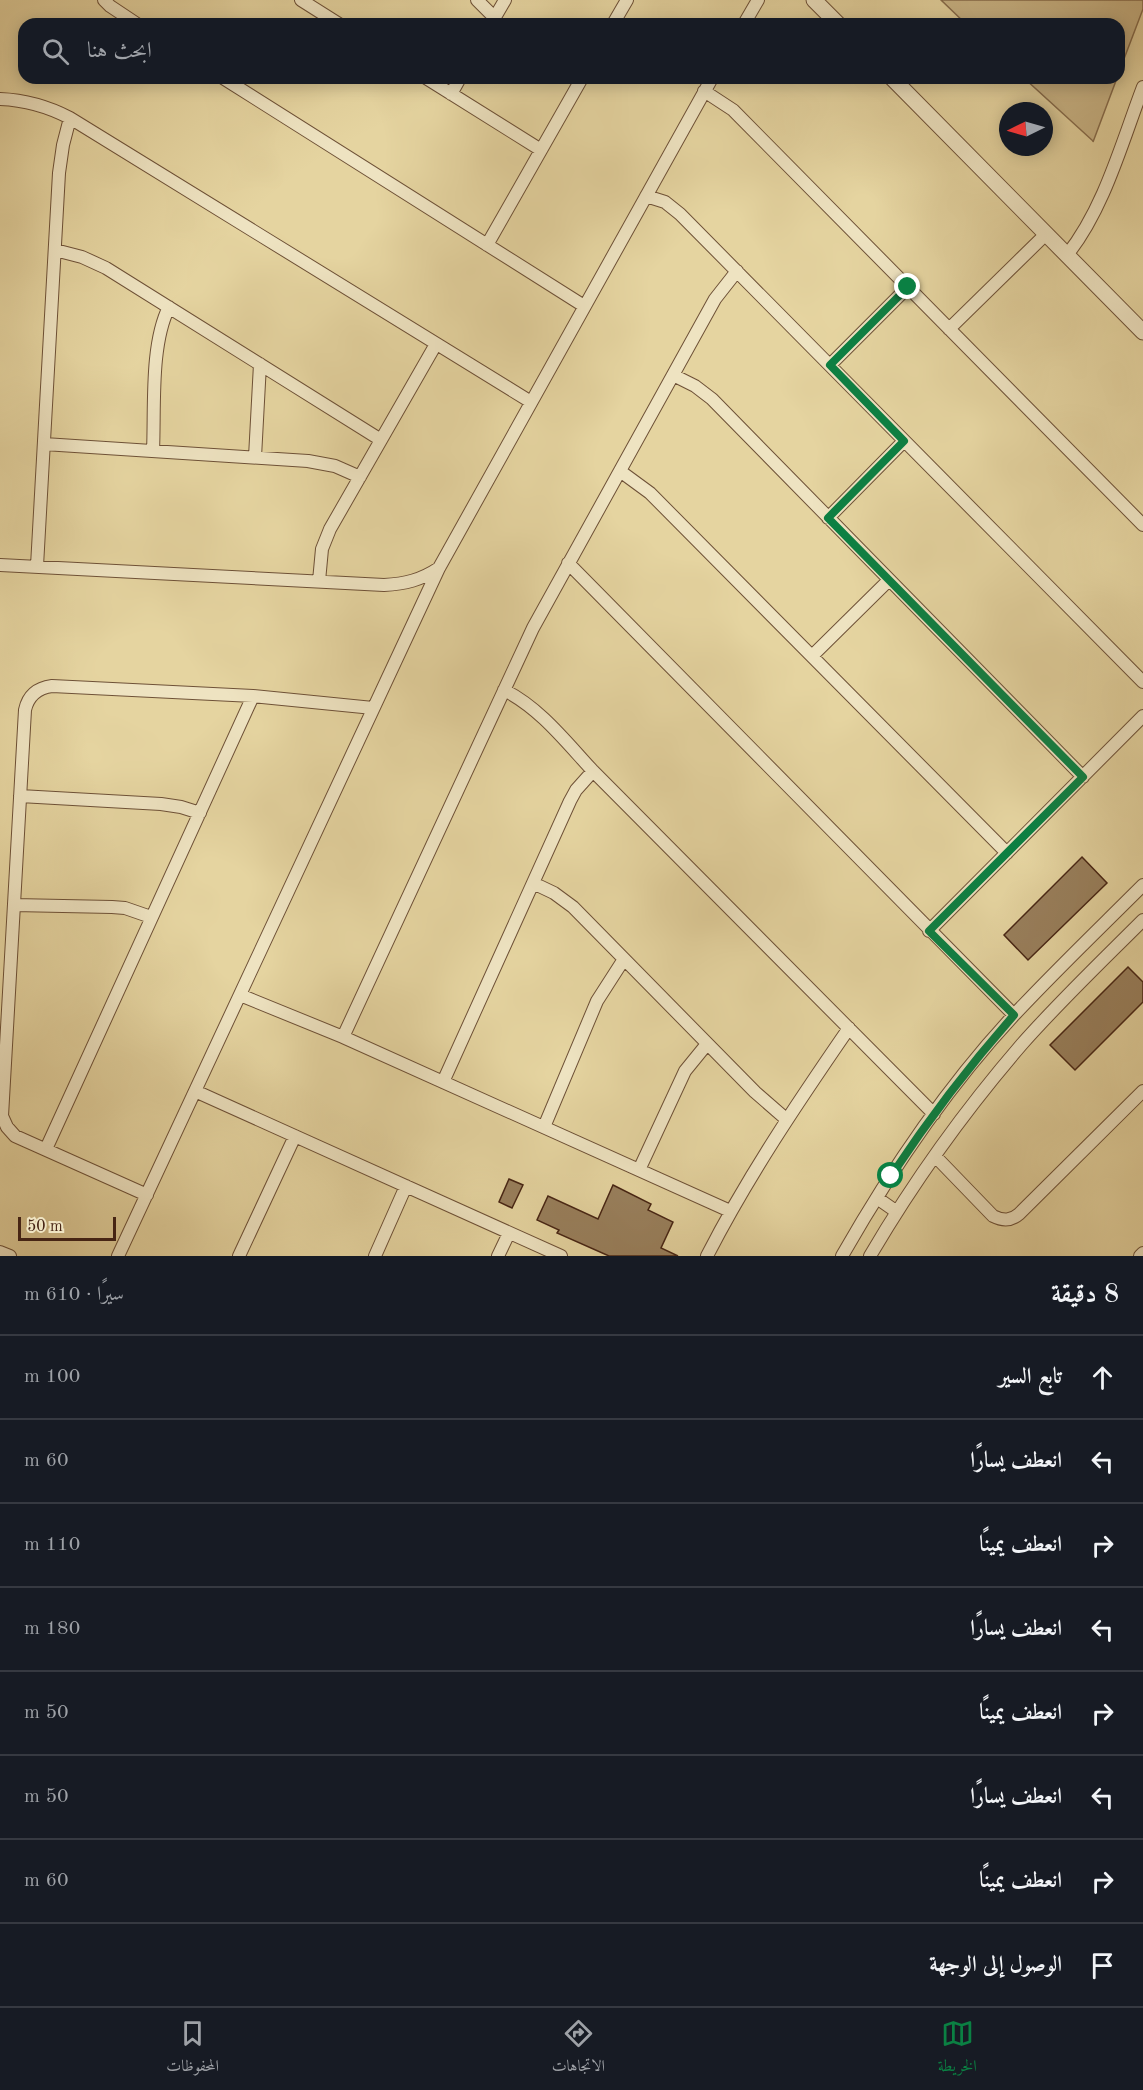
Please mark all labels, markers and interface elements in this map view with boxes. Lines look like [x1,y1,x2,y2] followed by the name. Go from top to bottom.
[18,18,1125,84] search box
[39,35,72,68] icon: search
[87,40,152,62] text: ابحث هنا
[999,102,1053,156] north arrow
[894,273,920,299] route end
[877,1162,903,1188] route start
[18,1214,116,1242] scale bar
[27,1219,63,1235] text: 50 m
[1051,1282,1119,1308] text: 8 دقيقة
[24,1285,124,1305] text: سيرًا · 610 m
[1086,1361,1119,1394] icon: ahead
[998,1366,1062,1388] text: تابع السير
[24,1367,80,1387] text: 100 m
[1086,1445,1119,1478] icon: left
[970,1450,1062,1472] text: انعطف يسارًا
[24,1451,69,1471] text: 60 m
[1086,1529,1119,1562] icon: right
[979,1534,1062,1556] text: انعطف يمينًا
[24,1535,80,1555] text: 110 m
[1086,1613,1119,1646] icon: left
[970,1618,1062,1640] text: انعطف يسارًا
[24,1619,80,1639] text: 180 m
[1086,1697,1119,1730] icon: right
[979,1702,1062,1724] text: انعطف يمينًا
[24,1703,69,1723] text: 50 m
[1086,1781,1119,1814] icon: left
[970,1786,1062,1808] text: انعطف يسارًا
[24,1787,69,1807] text: 50 m
[1086,1865,1119,1898] icon: right
[979,1870,1062,1892] text: انعطف يمينًا
[24,1871,69,1891] text: 60 m
[1086,1949,1119,1982] icon: arrive
[929,1954,1062,1976] text: الوصول إلى الوجهة
[166,2017,219,2081] tab: المحفوظات
[552,2017,605,2081] tab: الاتجاهات
[938,2017,977,2081] tab: الخريطة

